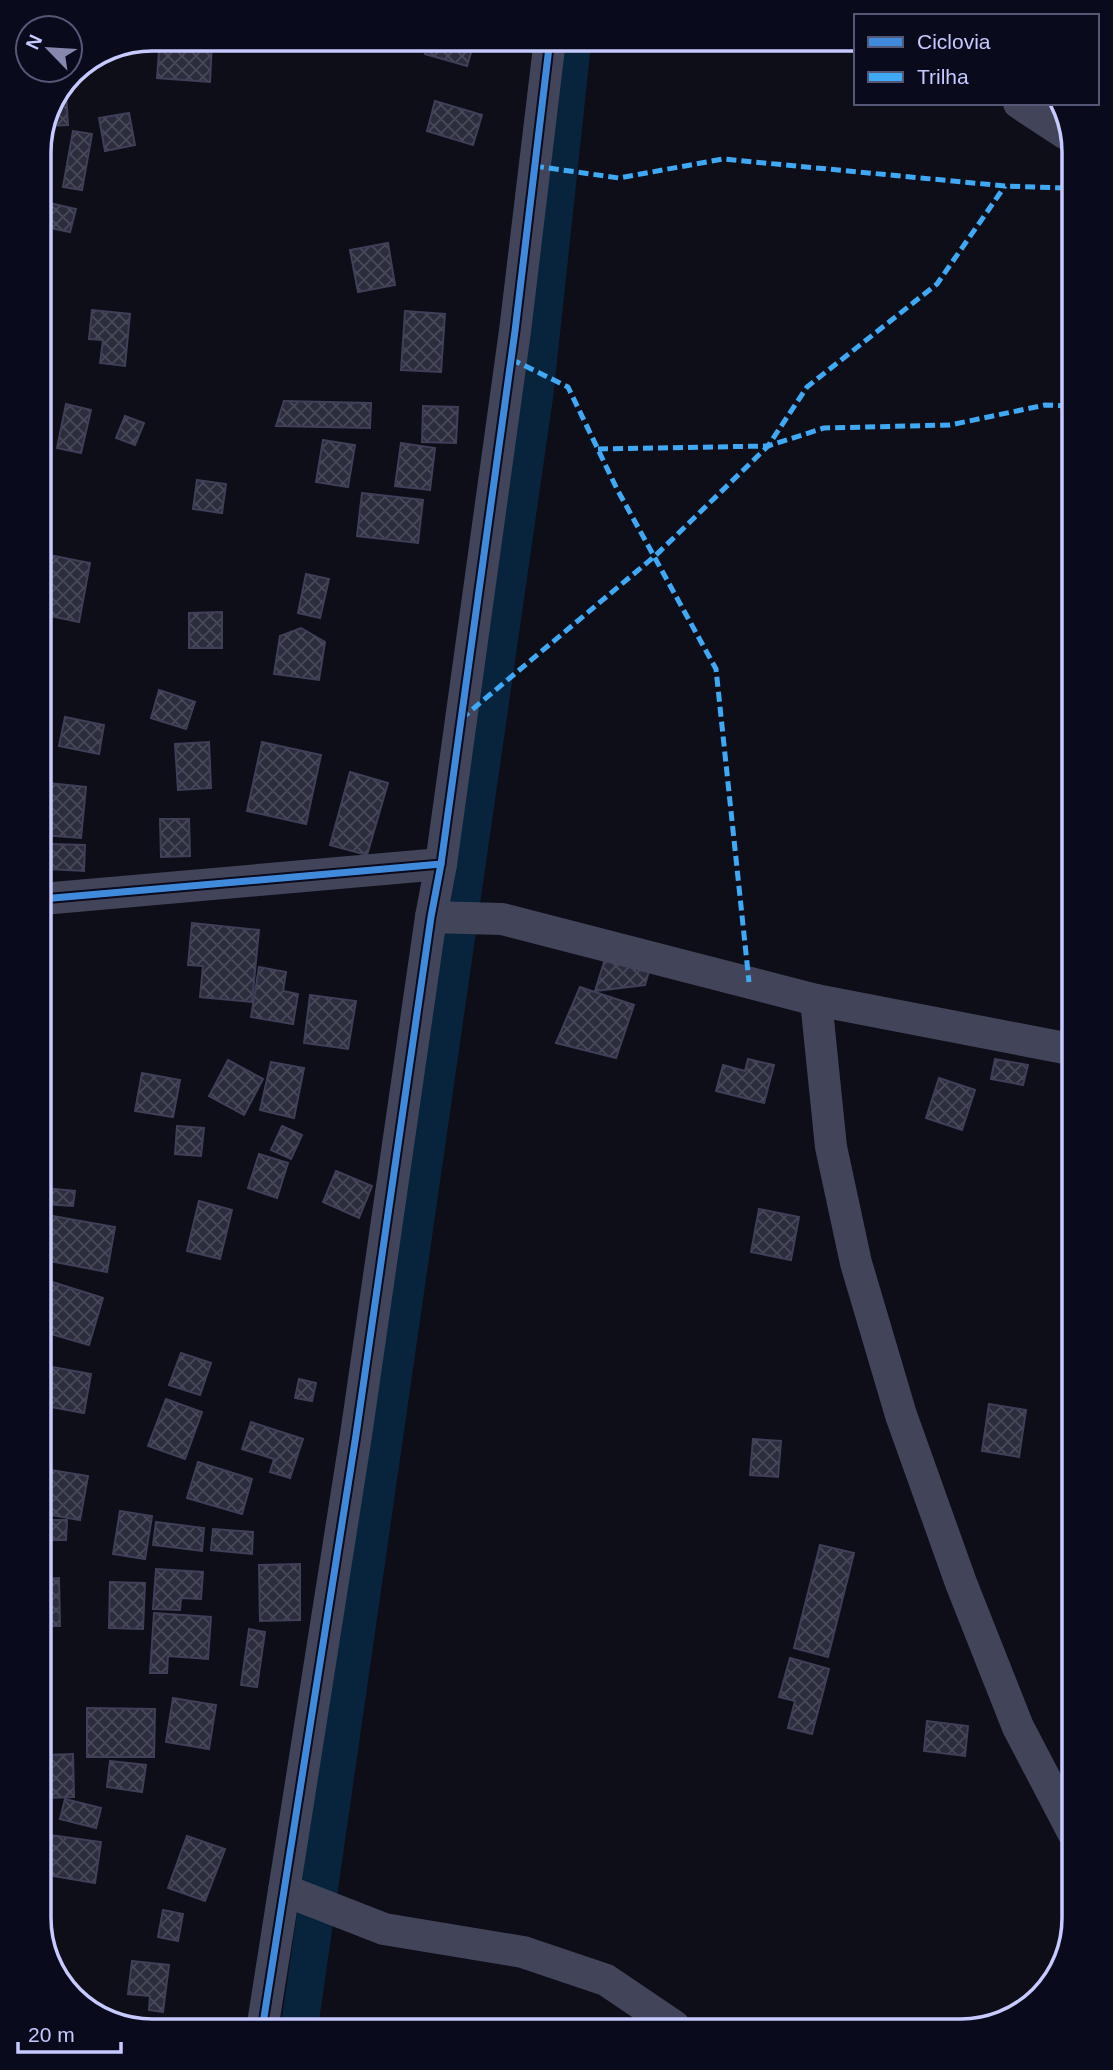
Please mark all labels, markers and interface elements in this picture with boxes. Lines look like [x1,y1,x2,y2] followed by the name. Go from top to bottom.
[14,14,84,84] north arrow
[854,14,1099,105] legend
[917,30,991,53] text: Ciclovia
[22,31,46,53] text: N
[917,65,969,88] text: Trilha
[18,2010,121,2054] scale bar
[28,2023,75,2046] text: 20 m

